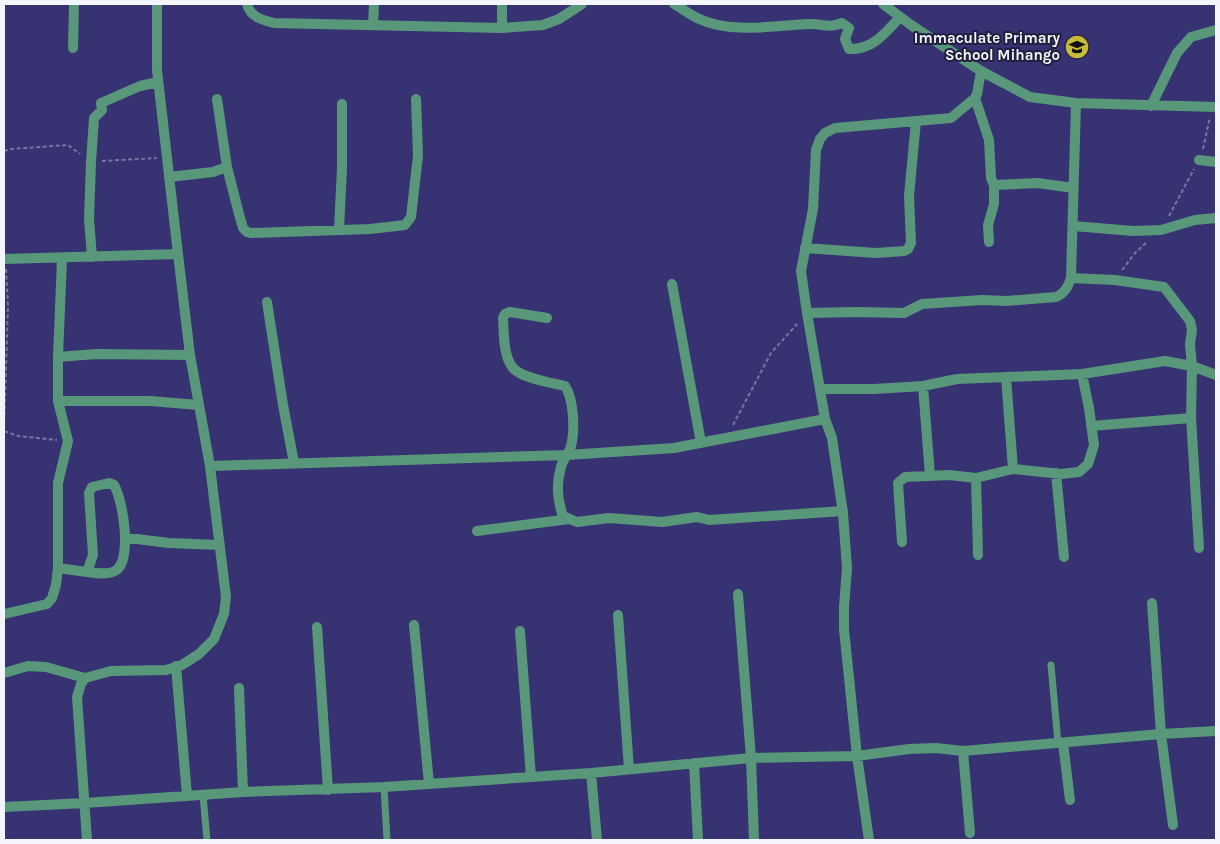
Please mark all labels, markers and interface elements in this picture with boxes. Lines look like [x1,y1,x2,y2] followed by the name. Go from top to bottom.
[914,29,1060,64] place label: Immaculate Primary School Mihango
[1064,34,1090,60] school or university icon: Immaculate Primary School Mihango

